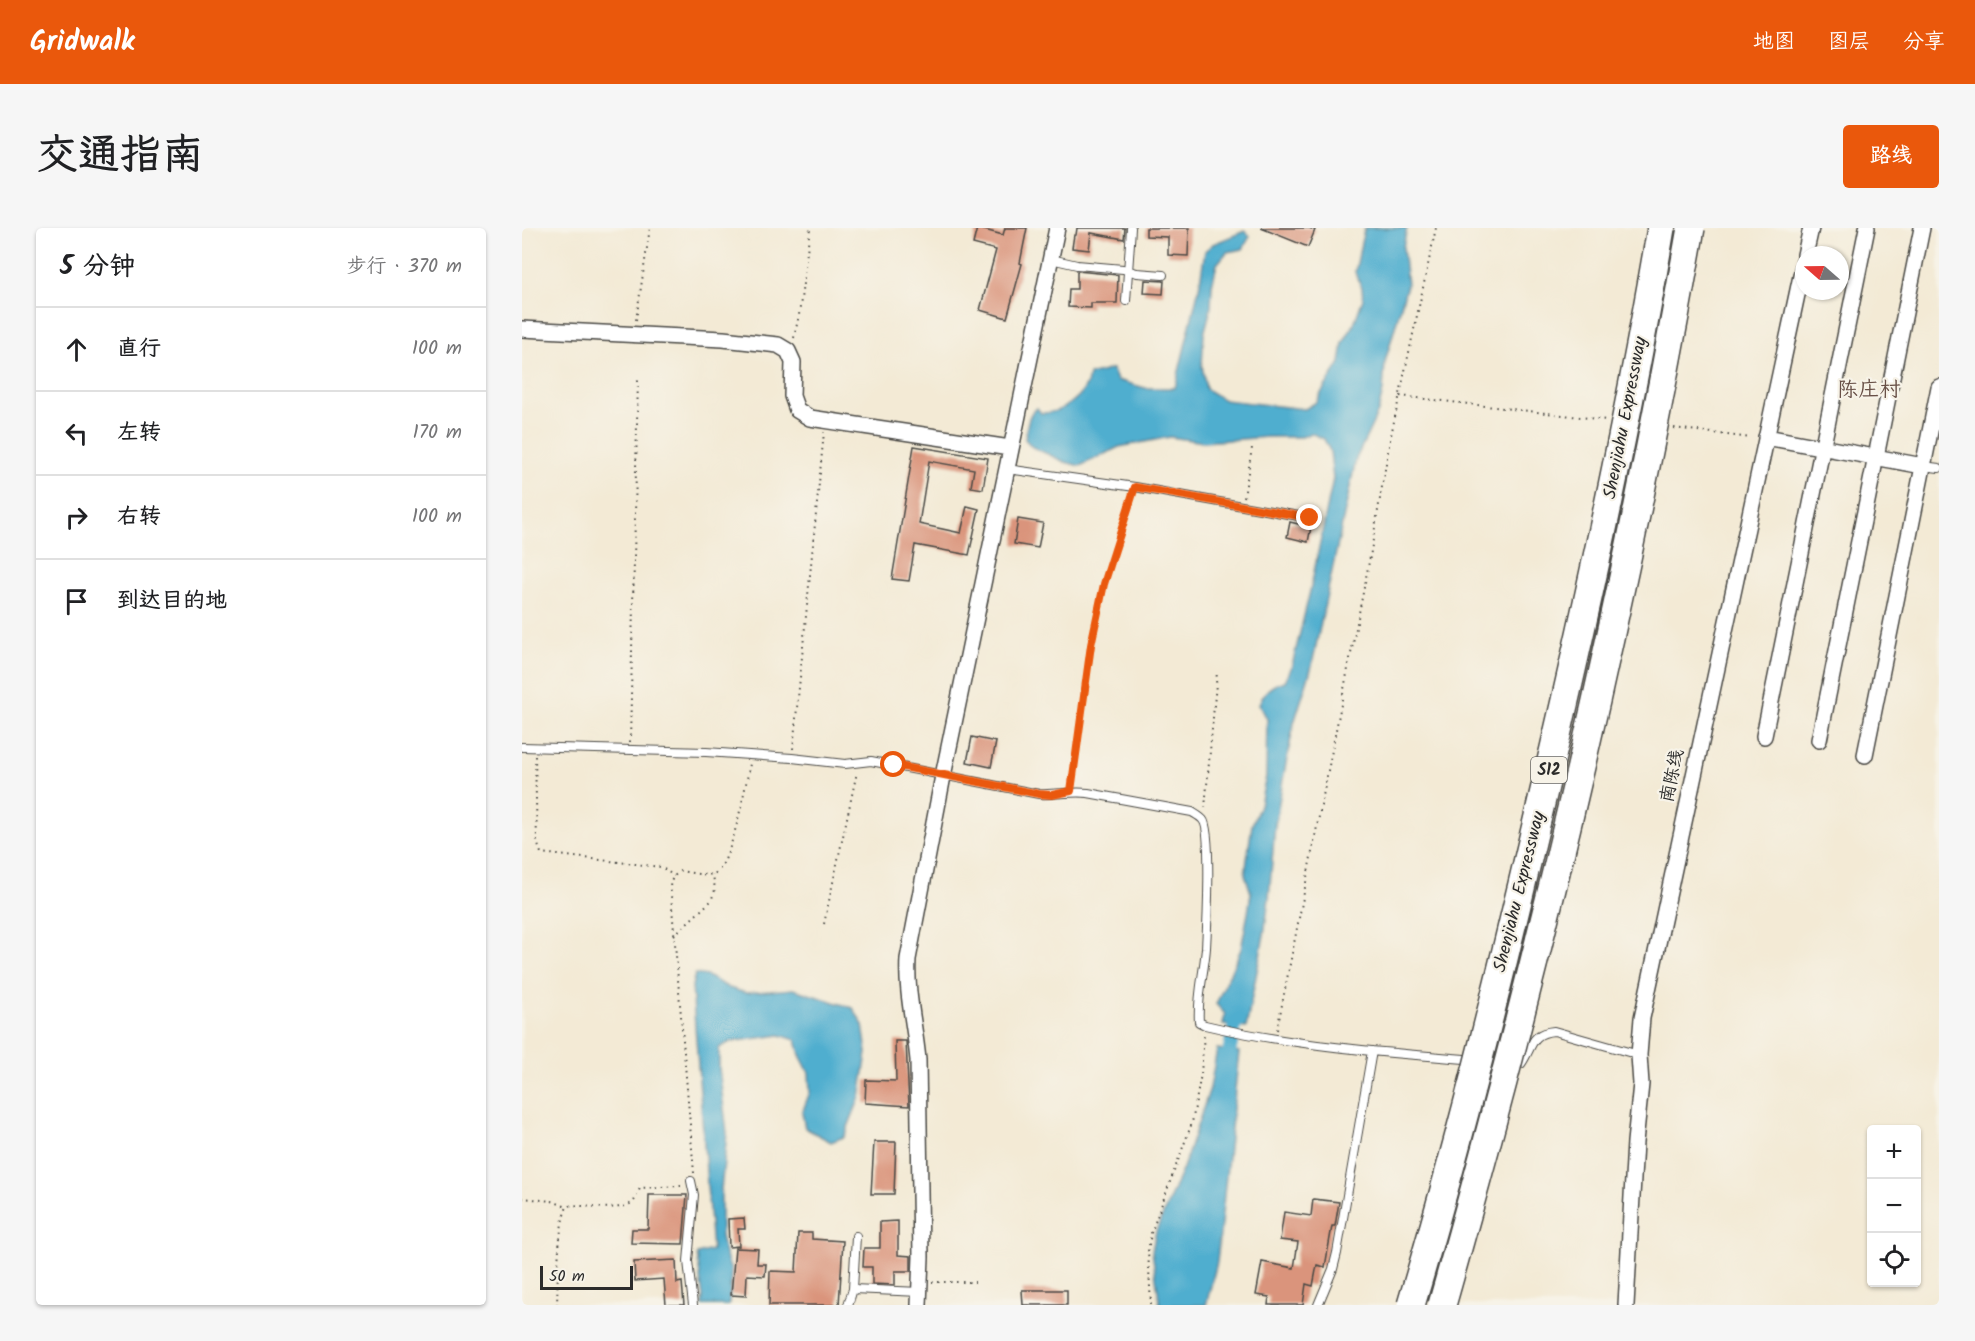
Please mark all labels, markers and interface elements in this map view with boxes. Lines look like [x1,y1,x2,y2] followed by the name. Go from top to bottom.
[30,20,135,65] text: Gridwalk
[1753,26,1795,59] text: 地图
[1828,26,1870,59] text: 图层
[1903,26,1945,59] text: 分享
[36,123,204,190] text: 交通指南
[1843,125,1939,188] button: 路线
[60,246,135,288] text: 5 分钟
[1795,246,1849,300] north arrow
[347,251,462,283] text: 步行 · 370 m
[117,332,161,367] text: 直行
[60,333,93,366] icon: ahead
[412,333,462,365] text: 100 m
[1596,334,1656,502] street label: Shenjiahu Expressway
[1838,374,1901,407] district label: 陈庄村
[117,416,161,451] text: 左转
[60,417,93,450] icon: left
[413,417,462,449] text: 170 m
[117,500,161,535] text: 右转
[60,501,93,534] icon: right
[412,501,462,533] text: 100 m
[1296,504,1322,530] route end
[117,584,227,619] text: 到达目的地
[60,585,93,618] icon: arrive
[1653,747,1693,805] street label: 南陈线
[880,751,906,777] route start
[1531,757,1567,783] road number: S12
[1486,808,1554,976] street label: Shenjiahu Expressway
[1867,1125,1921,1287] map controls
[1867,1125,1921,1179] button: +
[1867,1179,1921,1233] button: −
[1867,1233,1921,1287] button: locate
[540,1263,633,1290] scale bar
[549,1264,585,1289] text: 50 m

